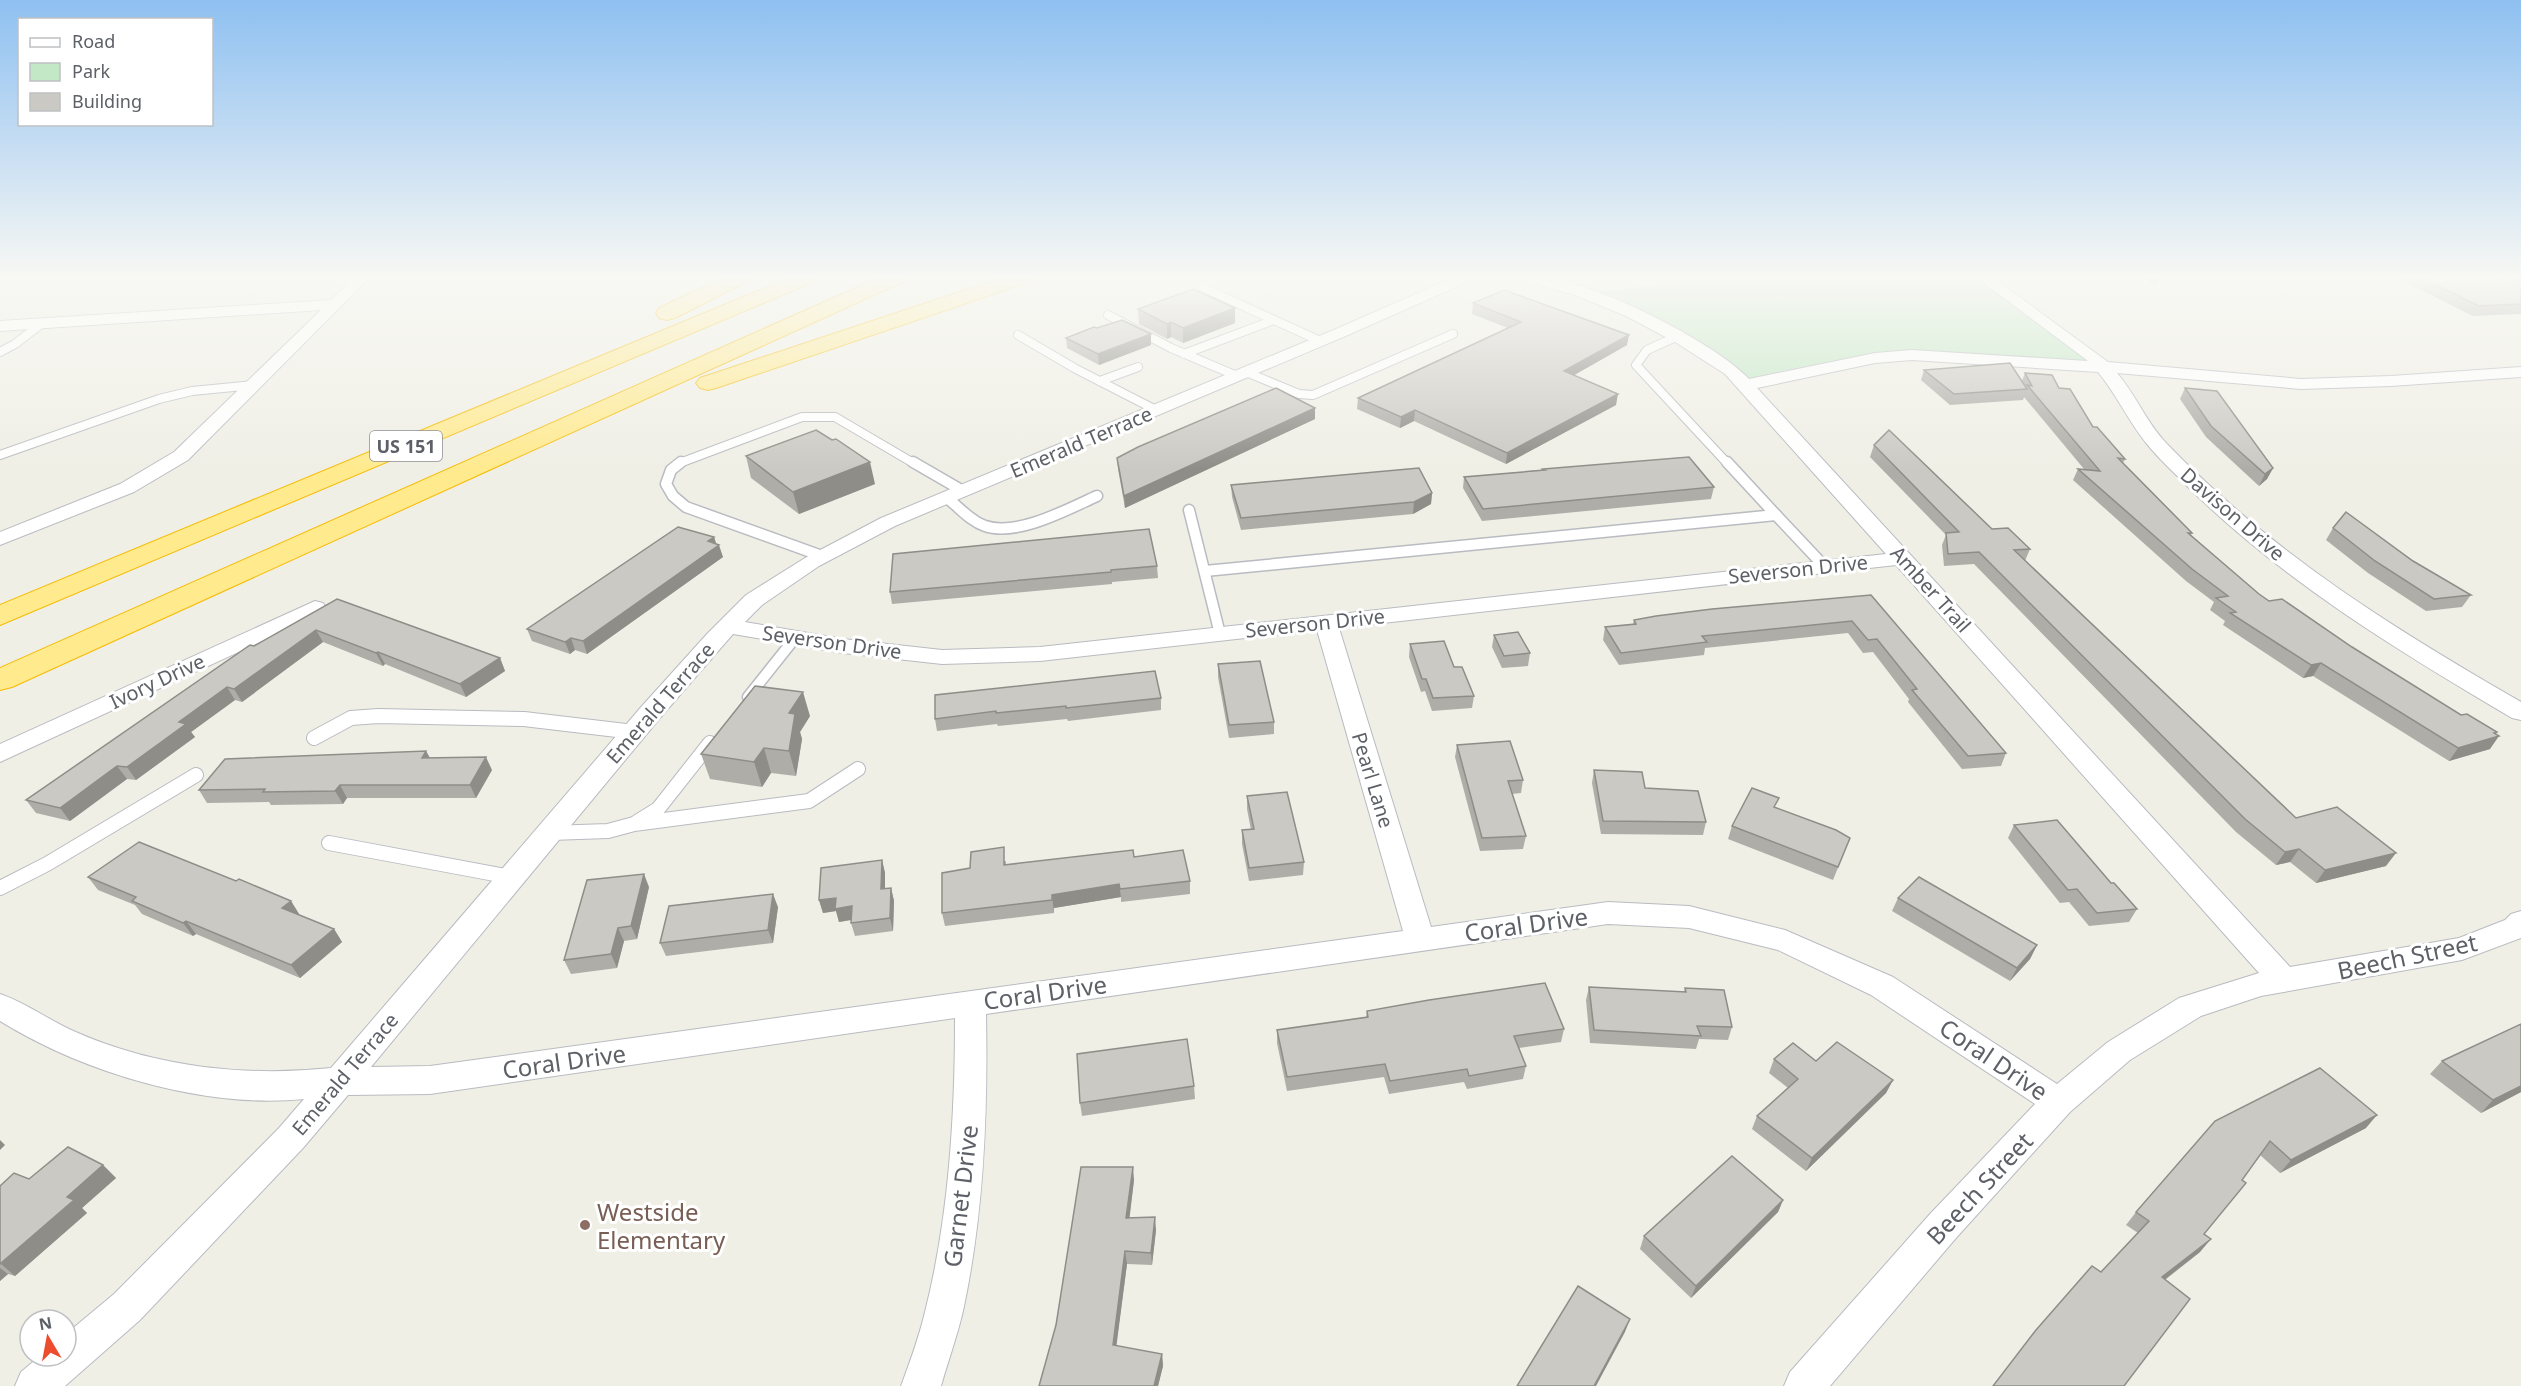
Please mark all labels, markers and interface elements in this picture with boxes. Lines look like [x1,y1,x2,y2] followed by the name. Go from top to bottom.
[18,18,213,126] legend
[72,29,115,53] text: Road
[72,59,110,83] text: Park
[72,89,142,113] text: Building
[1006,400,1156,484] street label: Emerald Terrace
[370,431,442,461] road number: US 151
[2175,461,2291,567] street label: Davison Drive
[1885,540,1977,638] street label: Amber Trail
[1727,548,1869,590] street label: Severson Drive
[1244,602,1386,644] street label: Severson Drive
[761,619,903,665] street label: Severson Drive
[600,637,720,769] street label: Emerald Terrace
[105,647,209,715] street label: Ivory Drive
[1346,729,1400,831] street label: Pearl Lane
[1462,899,1590,949] street label: Coral Drive
[2334,925,2480,987] street label: Beech Street
[981,967,1109,1017] street label: Coral Drive
[286,1007,404,1141] street label: Emerald Terrace
[1933,1011,2055,1107] street label: Coral Drive
[500,1036,628,1086] street label: Coral Drive
[935,1123,985,1269] street label: Garnet Drive
[1918,1124,2040,1251] street label: Beech Street
[597,1195,726,1256] place label: Westside Elementary
[578,1218,592,1232] marker: Westside Elementary
[18,1308,78,1368] north arrow
[37,1311,54,1335] text: N

